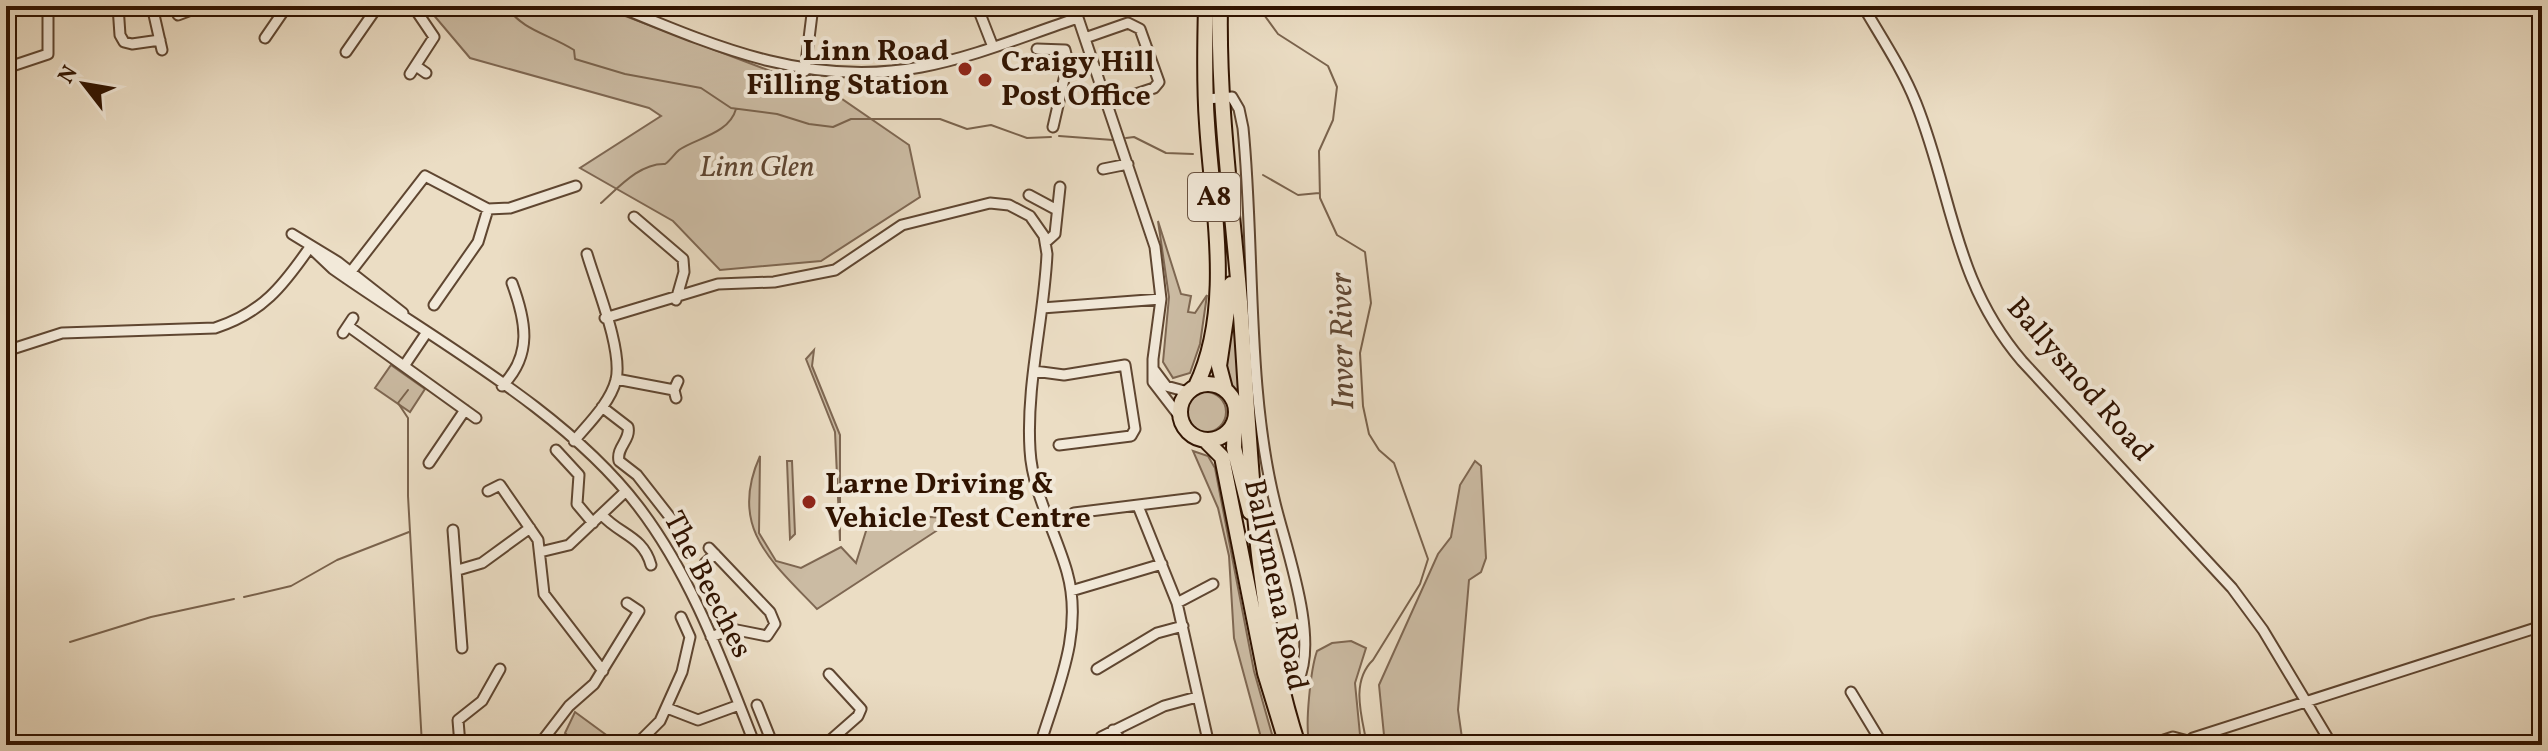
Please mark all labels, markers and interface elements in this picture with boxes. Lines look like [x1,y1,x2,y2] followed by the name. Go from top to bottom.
[746,31,949,107] place label: Linn Road Filling Station
[1001,42,1155,118] place label: Craigy Hill Post Office
[44,44,124,124] north arrow
[52,60,86,90] text: N
[956,60,974,78] marker: Linn Road Filling Station
[976,71,994,89] marker: Craigy Hill Post Office
[699,147,815,189] park label: Linn Glen
[1188,173,1240,221] road number: A8
[1321,271,1367,410] water label: Inver River
[1996,289,2162,471] street label: Ballysnod Road
[825,464,1091,540] place label: Larne Driving & Vehicle Test Centre
[1232,475,1318,695] street label: Ballymena Road
[800,493,818,511] marker: Larne Driving & Vehicle Test Centre
[652,504,762,666] street label: The Beeches

